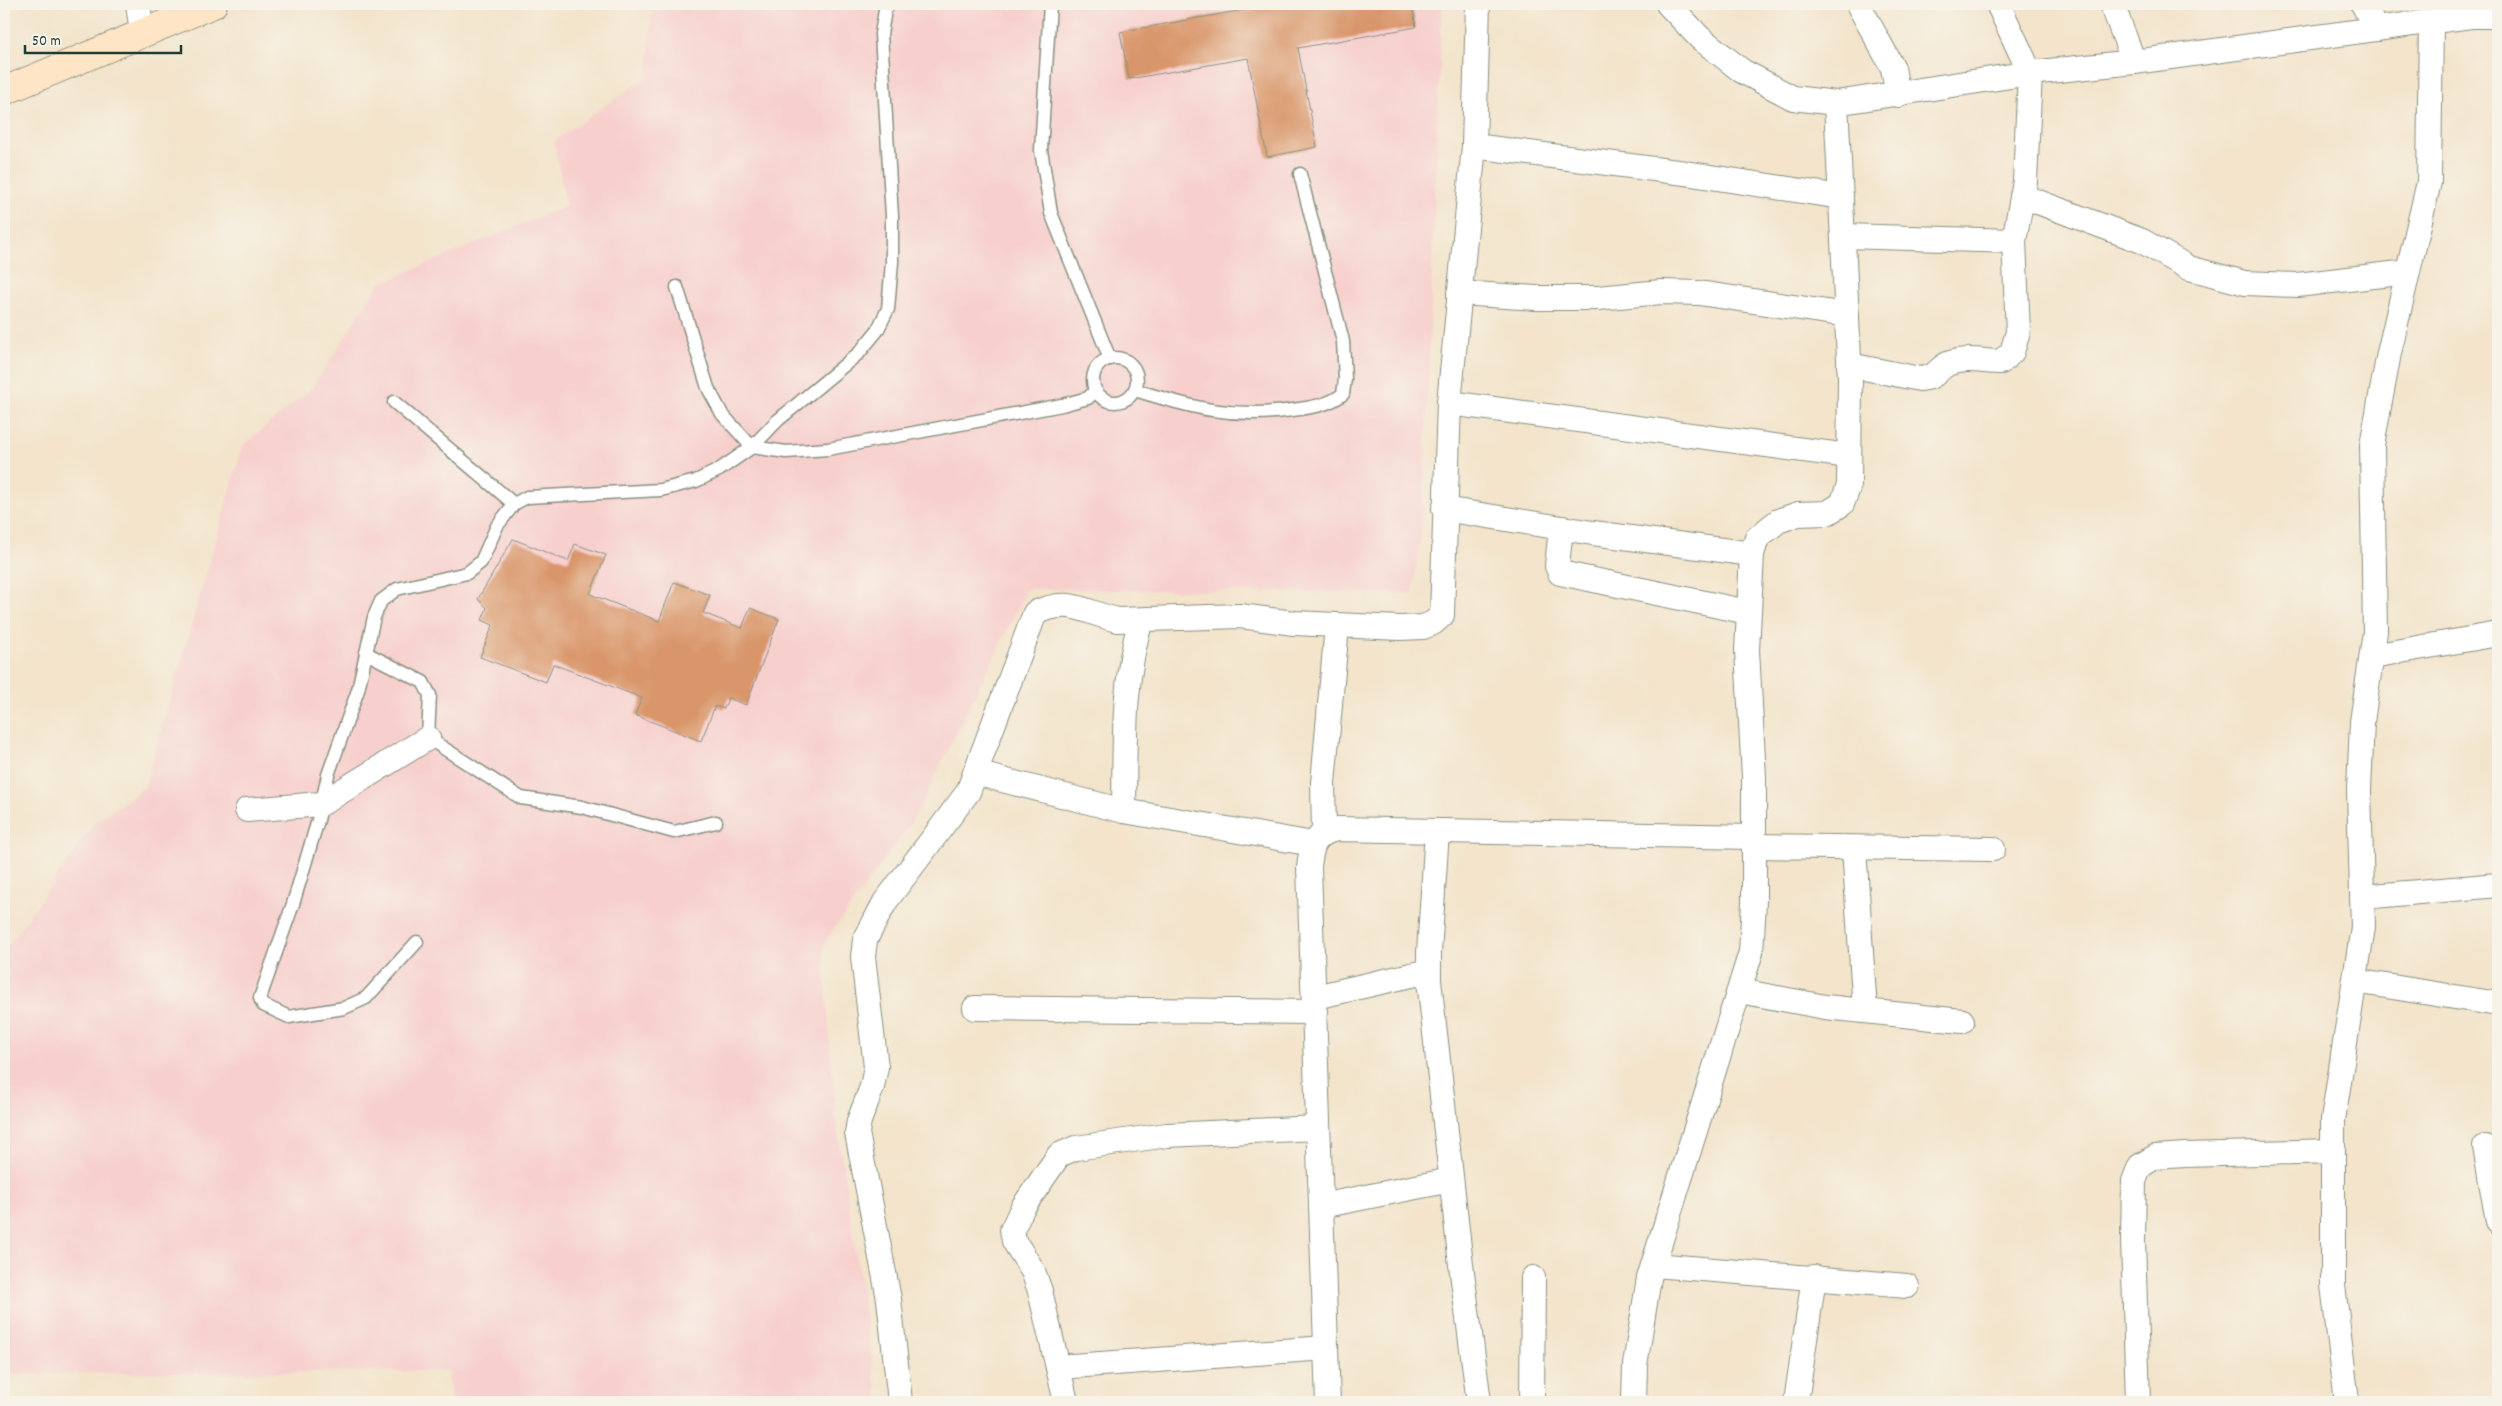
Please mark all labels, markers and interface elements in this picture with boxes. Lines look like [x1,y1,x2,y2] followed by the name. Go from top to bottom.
[25,22,181,54] scale bar
[32,31,61,53] text: 50 m

